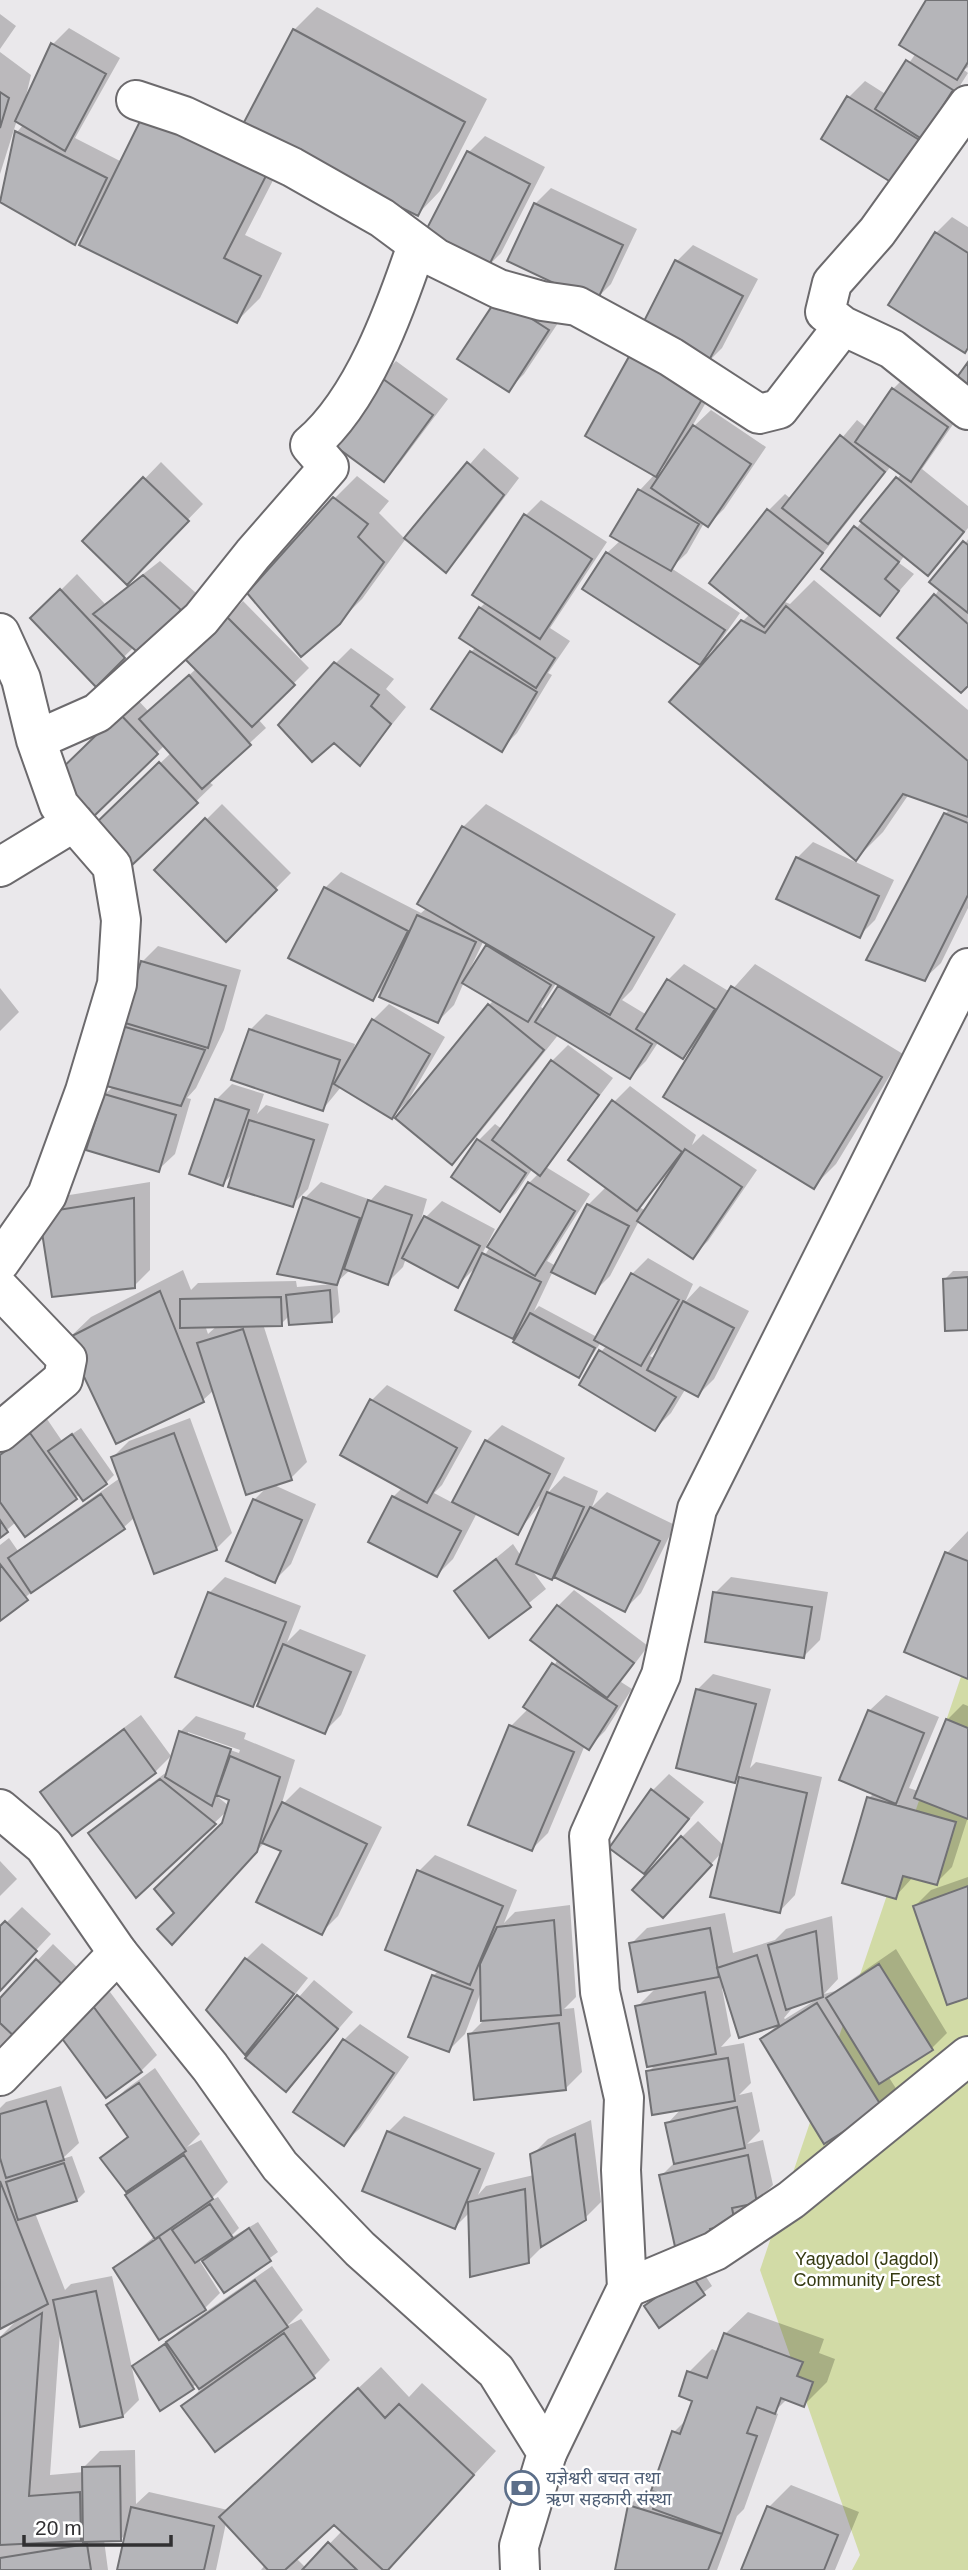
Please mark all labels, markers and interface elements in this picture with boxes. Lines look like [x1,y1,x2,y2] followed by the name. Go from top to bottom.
[793,2249,941,2290] park label: Yagyadol (Jagdol) Community Forest
[546,2467,672,2509] place label: यज्ञेश्वरी बचत तथा ऋण सहकारी संस्था
[503,2469,541,2507] bank icon: यज्ञेश्वरी बचत तथा ऋण सहकारी संस्था
[24,2504,172,2548] scale bar
[35,2516,82,2539] text: 20 m

